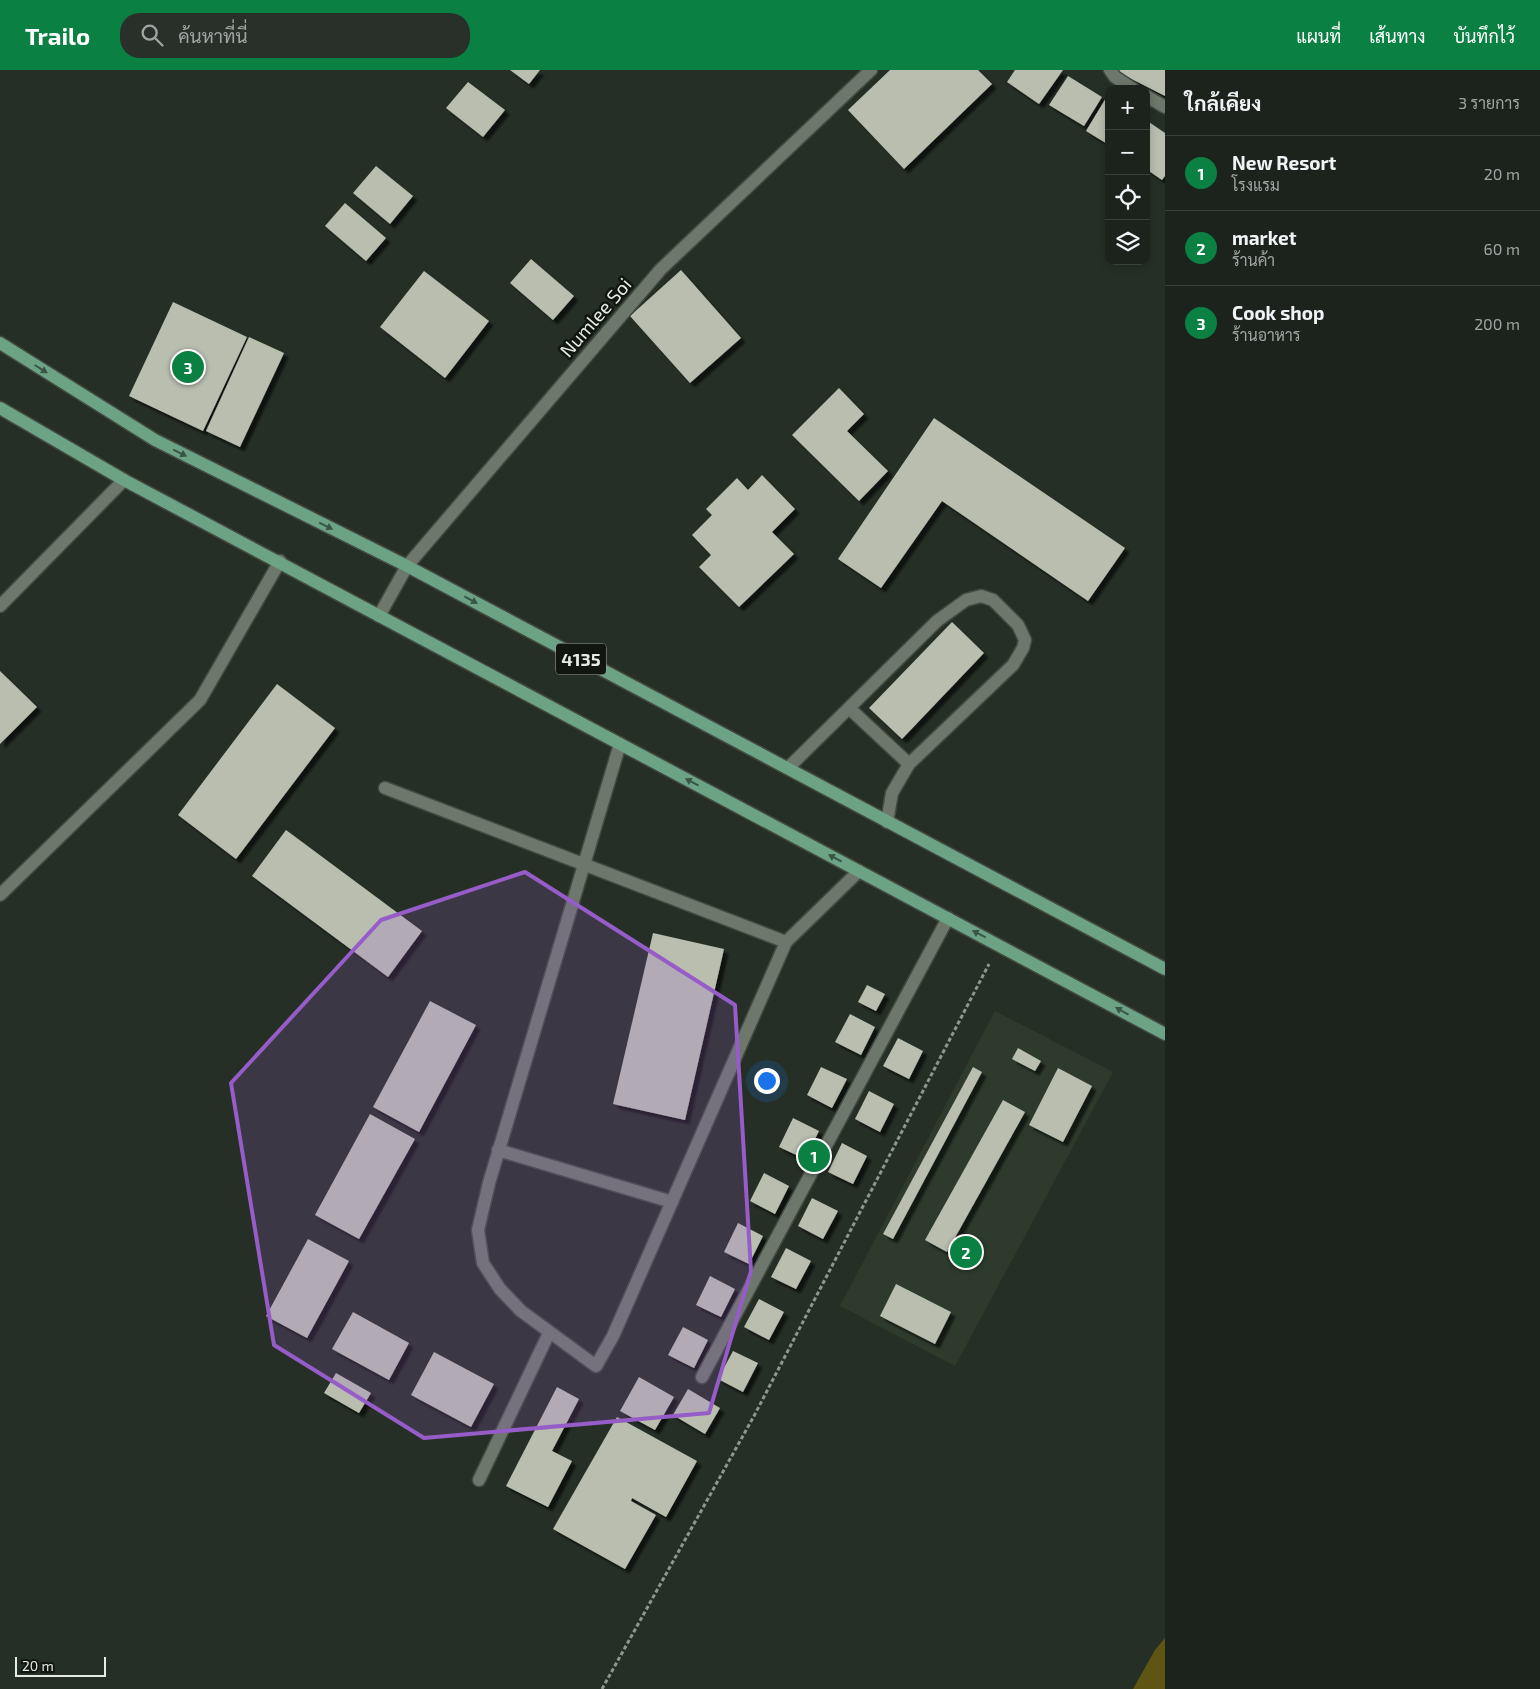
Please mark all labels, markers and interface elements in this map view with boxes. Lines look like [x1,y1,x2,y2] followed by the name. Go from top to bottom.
[120,13,470,58] search box
[25,21,90,50] text: Trailo
[138,21,166,49] icon: search
[178,24,248,47] text: ค้นหาที่นี่
[1296,25,1341,47] text: แผนที่
[1369,25,1425,47] text: เส้นทาง
[1453,25,1515,47] text: บันทึกไว้
[1105,85,1150,265] map controls
[1105,85,1150,130] button: +
[1185,90,1261,115] text: ใกล้เคียง
[1458,93,1520,112] text: 3 รายการ
[1105,130,1150,175] button: −
[1232,151,1336,174] text: New Resort
[1198,164,1204,183] text: 1
[1484,164,1520,183] text: 20 m
[1105,175,1150,220] button: locate
[1232,175,1280,194] text: โรงแรม
[1105,220,1150,265] button: layers
[1232,226,1296,249] text: market
[1196,239,1206,258] text: 2
[1484,239,1520,258] text: 60 m
[1232,250,1275,269] text: ร้านค้า
[554,273,636,361] street label: Numlee Soi
[1232,301,1324,324] text: Cook shop
[1196,314,1206,333] text: 3
[1474,314,1520,333] text: 200 m
[1232,325,1301,344] text: ร้านอาหาร
[172,348,204,386] pin: 3
[35,365,48,374] one-way arrow
[173,449,188,457] one-way arrow
[319,522,333,530] one-way arrow
[463,596,478,604] one-way arrow
[556,644,606,674] road number: 4135
[684,778,699,786] one-way arrow
[828,854,842,862] one-way arrow
[972,930,986,938] one-way arrow
[1115,1007,1129,1015] one-way arrow
[754,1068,780,1094] your location
[798,1137,830,1175] pin: 1
[950,1233,982,1271] pin: 2
[15,1654,106,1677] scale bar
[22,1657,54,1674] text: 20 m

